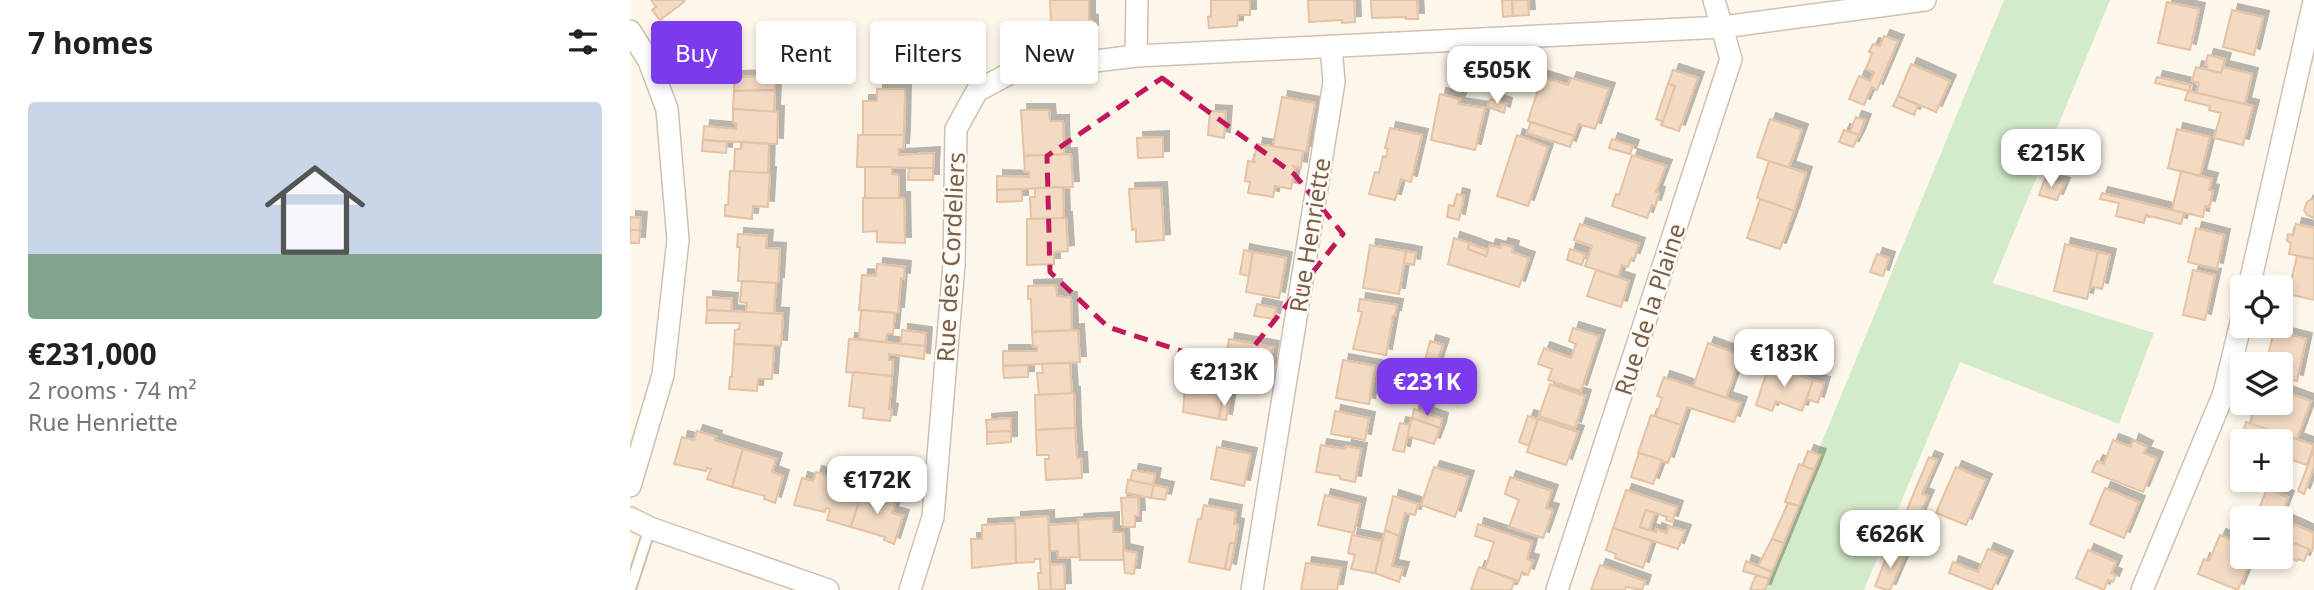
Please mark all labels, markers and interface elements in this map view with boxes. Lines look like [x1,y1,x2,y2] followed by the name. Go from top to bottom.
[651,21,742,84] chip: Buy
[756,21,856,84] chip: Rent
[870,21,986,84] chip: Filters
[1000,21,1098,84] chip: New
[28,22,153,63] text: 7 homes
[564,23,602,61] icon: filters
[1448,46,1546,106] pin: €505K
[1463,53,1531,85] text: €505K
[2002,130,2100,189] pin: €215K
[2017,136,2085,168] text: €215K
[252,147,378,273] icon: home
[928,151,972,363] street label: Rue des Cordeliers
[1280,155,1338,315] street label: Rue Henriette
[1606,219,1692,399] street label: Rue de la Plaine
[2230,275,2293,569] map controls
[2230,275,2293,338] button: locate
[1735,330,1833,389] pin: €183K
[28,333,157,374] text: €231,000
[1750,336,1818,368] text: €183K
[1175,348,1273,408] pin: €213K
[2230,352,2293,415] button: layers
[1190,355,1258,387] text: €213K
[1378,358,1476,418] pin: €231K
[1393,365,1461,397] text: €231K
[28,374,197,406] text: 2 rooms · 74 m²
[28,406,178,438] text: Rue Henriette
[2230,429,2293,492] button: +
[828,456,926,516] pin: €172K
[843,463,911,495] text: €172K
[2230,506,2293,569] button: −
[1841,510,1939,570] pin: €626K
[1856,517,1924,549] text: €626K

